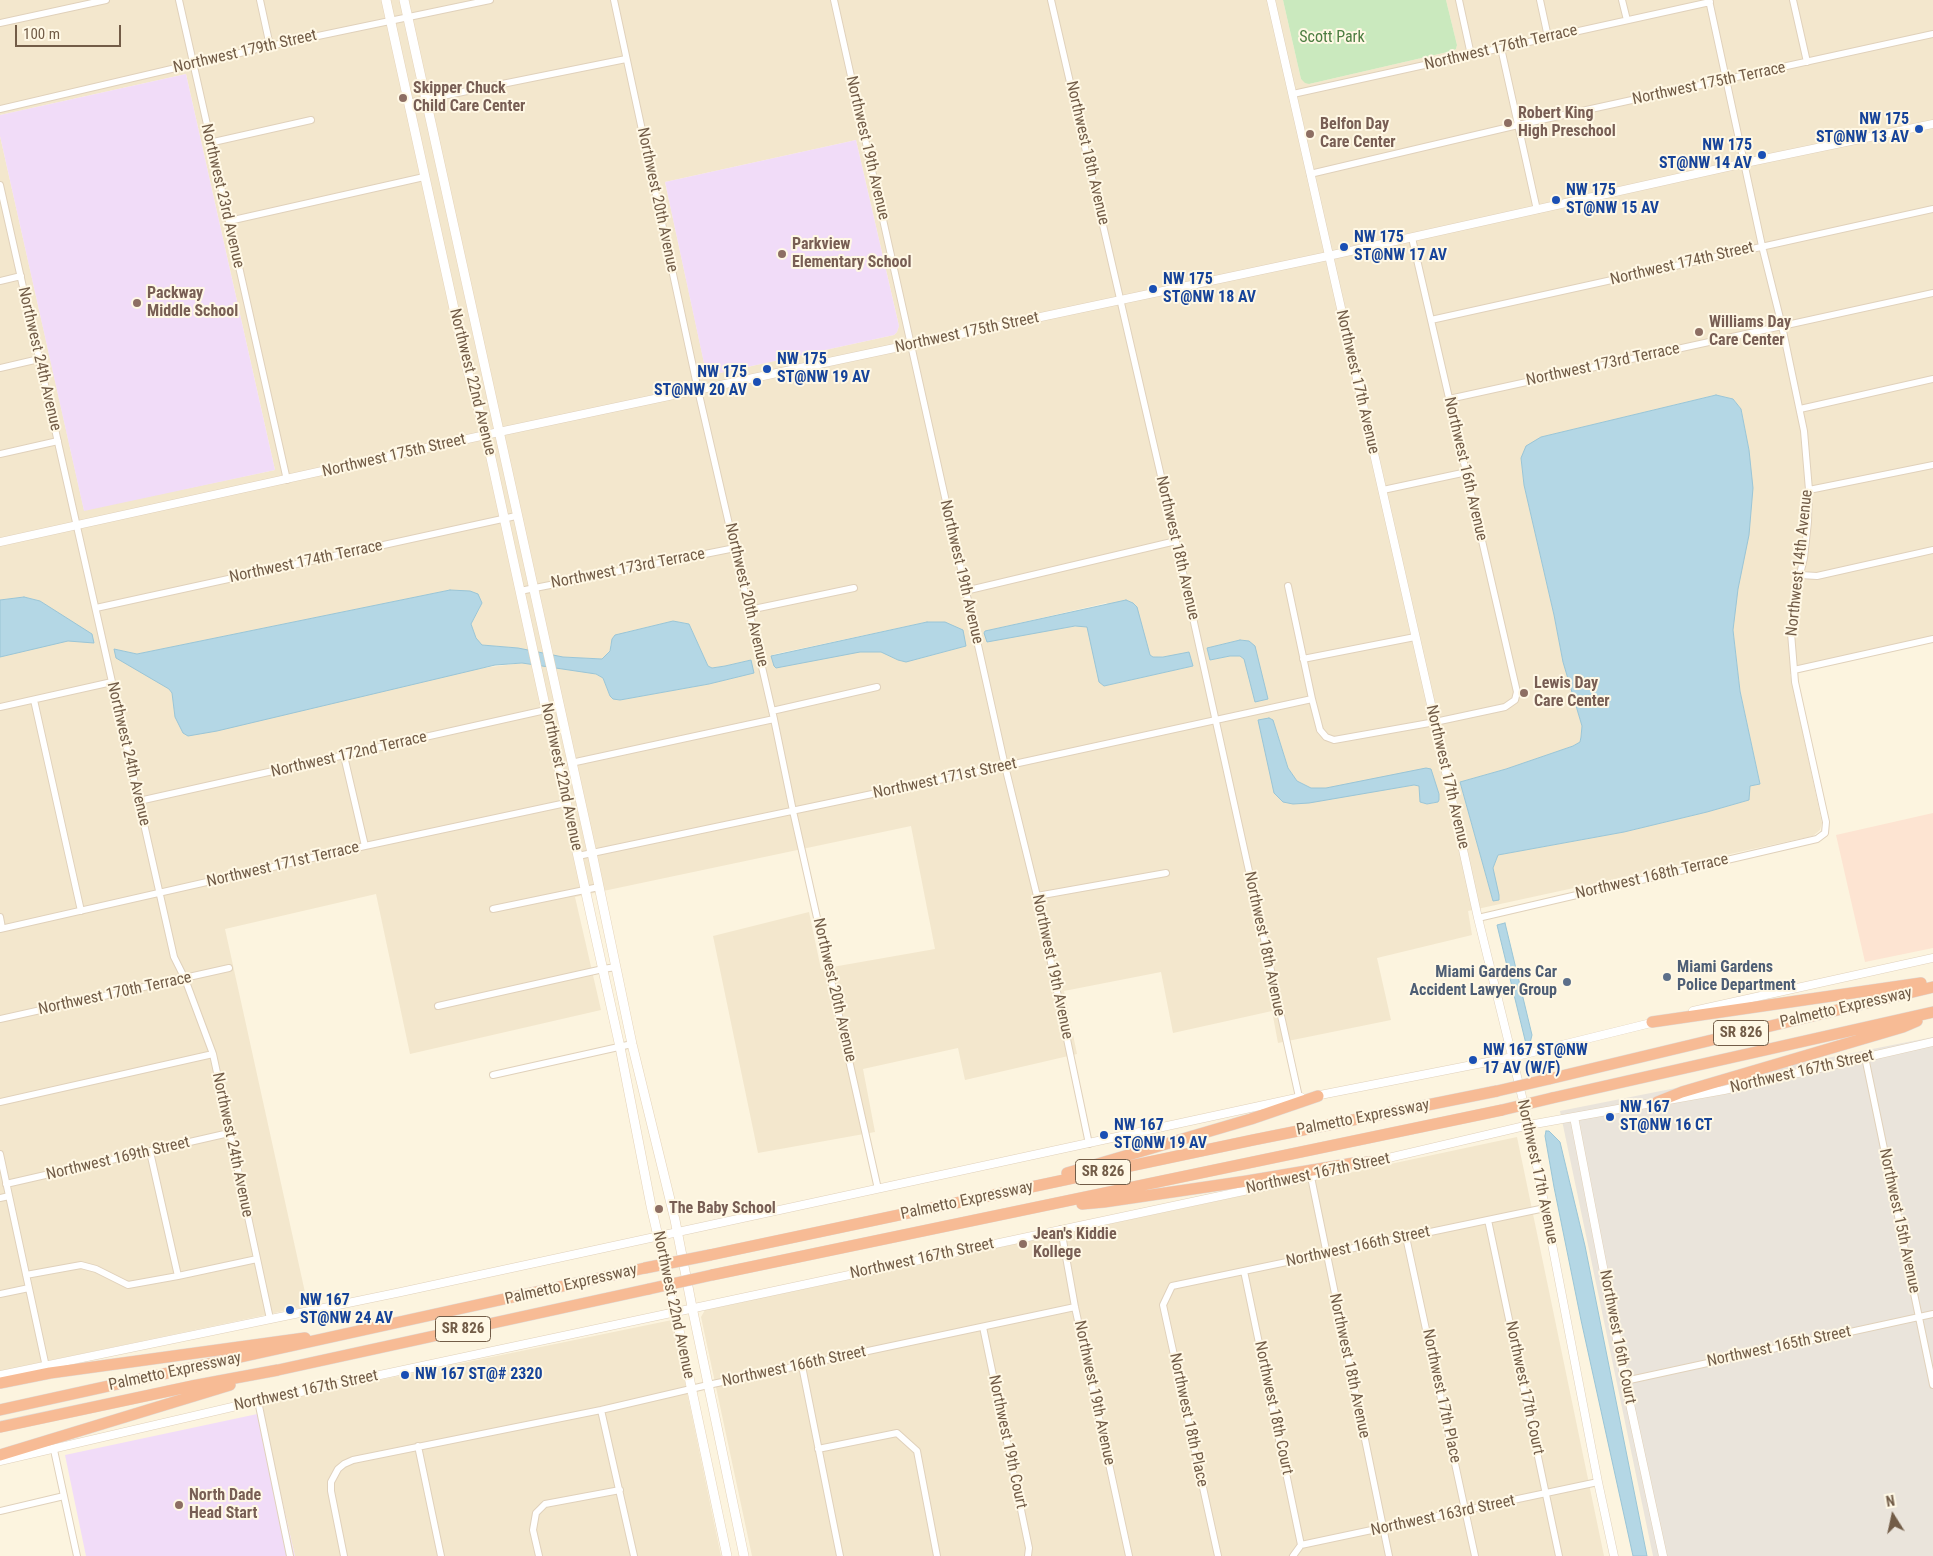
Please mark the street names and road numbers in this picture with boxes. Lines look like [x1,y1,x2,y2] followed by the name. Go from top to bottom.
[1423,21,1579,75] street label: Northwest 176th Terrace
[171,26,319,78] street label: Northwest 179th Street
[1631,58,1787,110] street label: Northwest 175th Terrace
[841,74,893,222] street label: Northwest 19th Avenue
[1061,79,1113,227] street label: Northwest 18th Avenue
[196,122,248,270] street label: Northwest 23rd Avenue
[632,126,682,274] street label: Northwest 20th Avenue
[1608,238,1756,290] street label: Northwest 174th Street
[13,285,65,433] street label: Northwest 24th Avenue
[444,307,500,457] street label: Northwest 22nd Avenue
[893,308,1041,358] street label: Northwest 175th Street
[1331,308,1383,456] street label: Northwest 17th Avenue
[1525,339,1681,391] street label: Northwest 173rd Terrace
[1439,395,1491,543] street label: Northwest 16th Avenue
[320,430,468,482] street label: Northwest 175th Street
[1151,474,1203,622] street label: Northwest 18th Avenue
[1783,489,1817,637] street label: Northwest 14th Avenue
[935,498,987,646] street label: Northwest 19th Avenue
[720,521,772,669] street label: Northwest 20th Avenue
[228,536,384,588] street label: Northwest 174th Terrace
[549,545,707,593] street label: Northwest 173rd Terrace
[102,680,154,828] street label: Northwest 24th Avenue
[536,701,586,853] street label: Northwest 22nd Avenue
[1421,703,1473,851] street label: Northwest 17th Avenue
[269,728,429,782] street label: Northwest 172nd Terrace
[872,754,1018,804] street label: Northwest 171st Street
[205,838,361,892] street label: Northwest 171st Terrace
[1574,850,1730,904] street label: Northwest 168th Terrace
[1239,870,1289,1018] street label: Northwest 18th Avenue
[1027,893,1077,1041] street label: Northwest 19th Avenue
[808,916,860,1064] street label: Northwest 20th Avenue
[37,968,193,1020] street label: Northwest 170th Terrace
[1778,983,1914,1033] street label: Palmetto Expressway
[1714,1020,1768,1046] road number: SR 826
[1728,1046,1876,1098] street label: Northwest 167th Street
[207,1071,257,1219] street label: Northwest 24th Avenue
[1295,1096,1431,1140] street label: Palmetto Expressway
[1512,1098,1562,1246] street label: Northwest 17th Avenue
[44,1133,192,1185] street label: Northwest 169th Street
[1874,1147,1924,1295] street label: Northwest 15th Avenue
[1244,1149,1392,1199] street label: Northwest 167th Street
[1076,1160,1130,1184] road number: SR 826
[899,1178,1035,1224] street label: Palmetto Expressway
[1284,1222,1432,1272] street label: Northwest 166th Street
[648,1229,698,1381] street label: Northwest 22nd Avenue
[848,1234,996,1284] street label: Northwest 167th Street
[503,1260,639,1310] street label: Palmetto Expressway
[1595,1268,1639,1406] street label: Northwest 16th Court
[1324,1292,1374,1440] street label: Northwest 18th Avenue
[436,1316,490,1342] road number: SR 826
[1069,1319,1119,1467] street label: Northwest 19th Avenue
[1500,1319,1548,1457] street label: Northwest 17th Court
[1705,1322,1853,1372] street label: Northwest 165th Street
[1417,1327,1465,1465] street label: Northwest 17th Place
[1249,1339,1297,1477] street label: Northwest 18th Court
[720,1342,868,1392] street label: Northwest 166th Street
[107,1349,243,1395] street label: Palmetto Expressway
[1164,1351,1212,1489] street label: Northwest 18th Place
[232,1366,380,1416] street label: Northwest 167th Street
[983,1373,1031,1511] street label: Northwest 19th Court
[1369,1491,1517,1541] street label: Northwest 163rd Street

